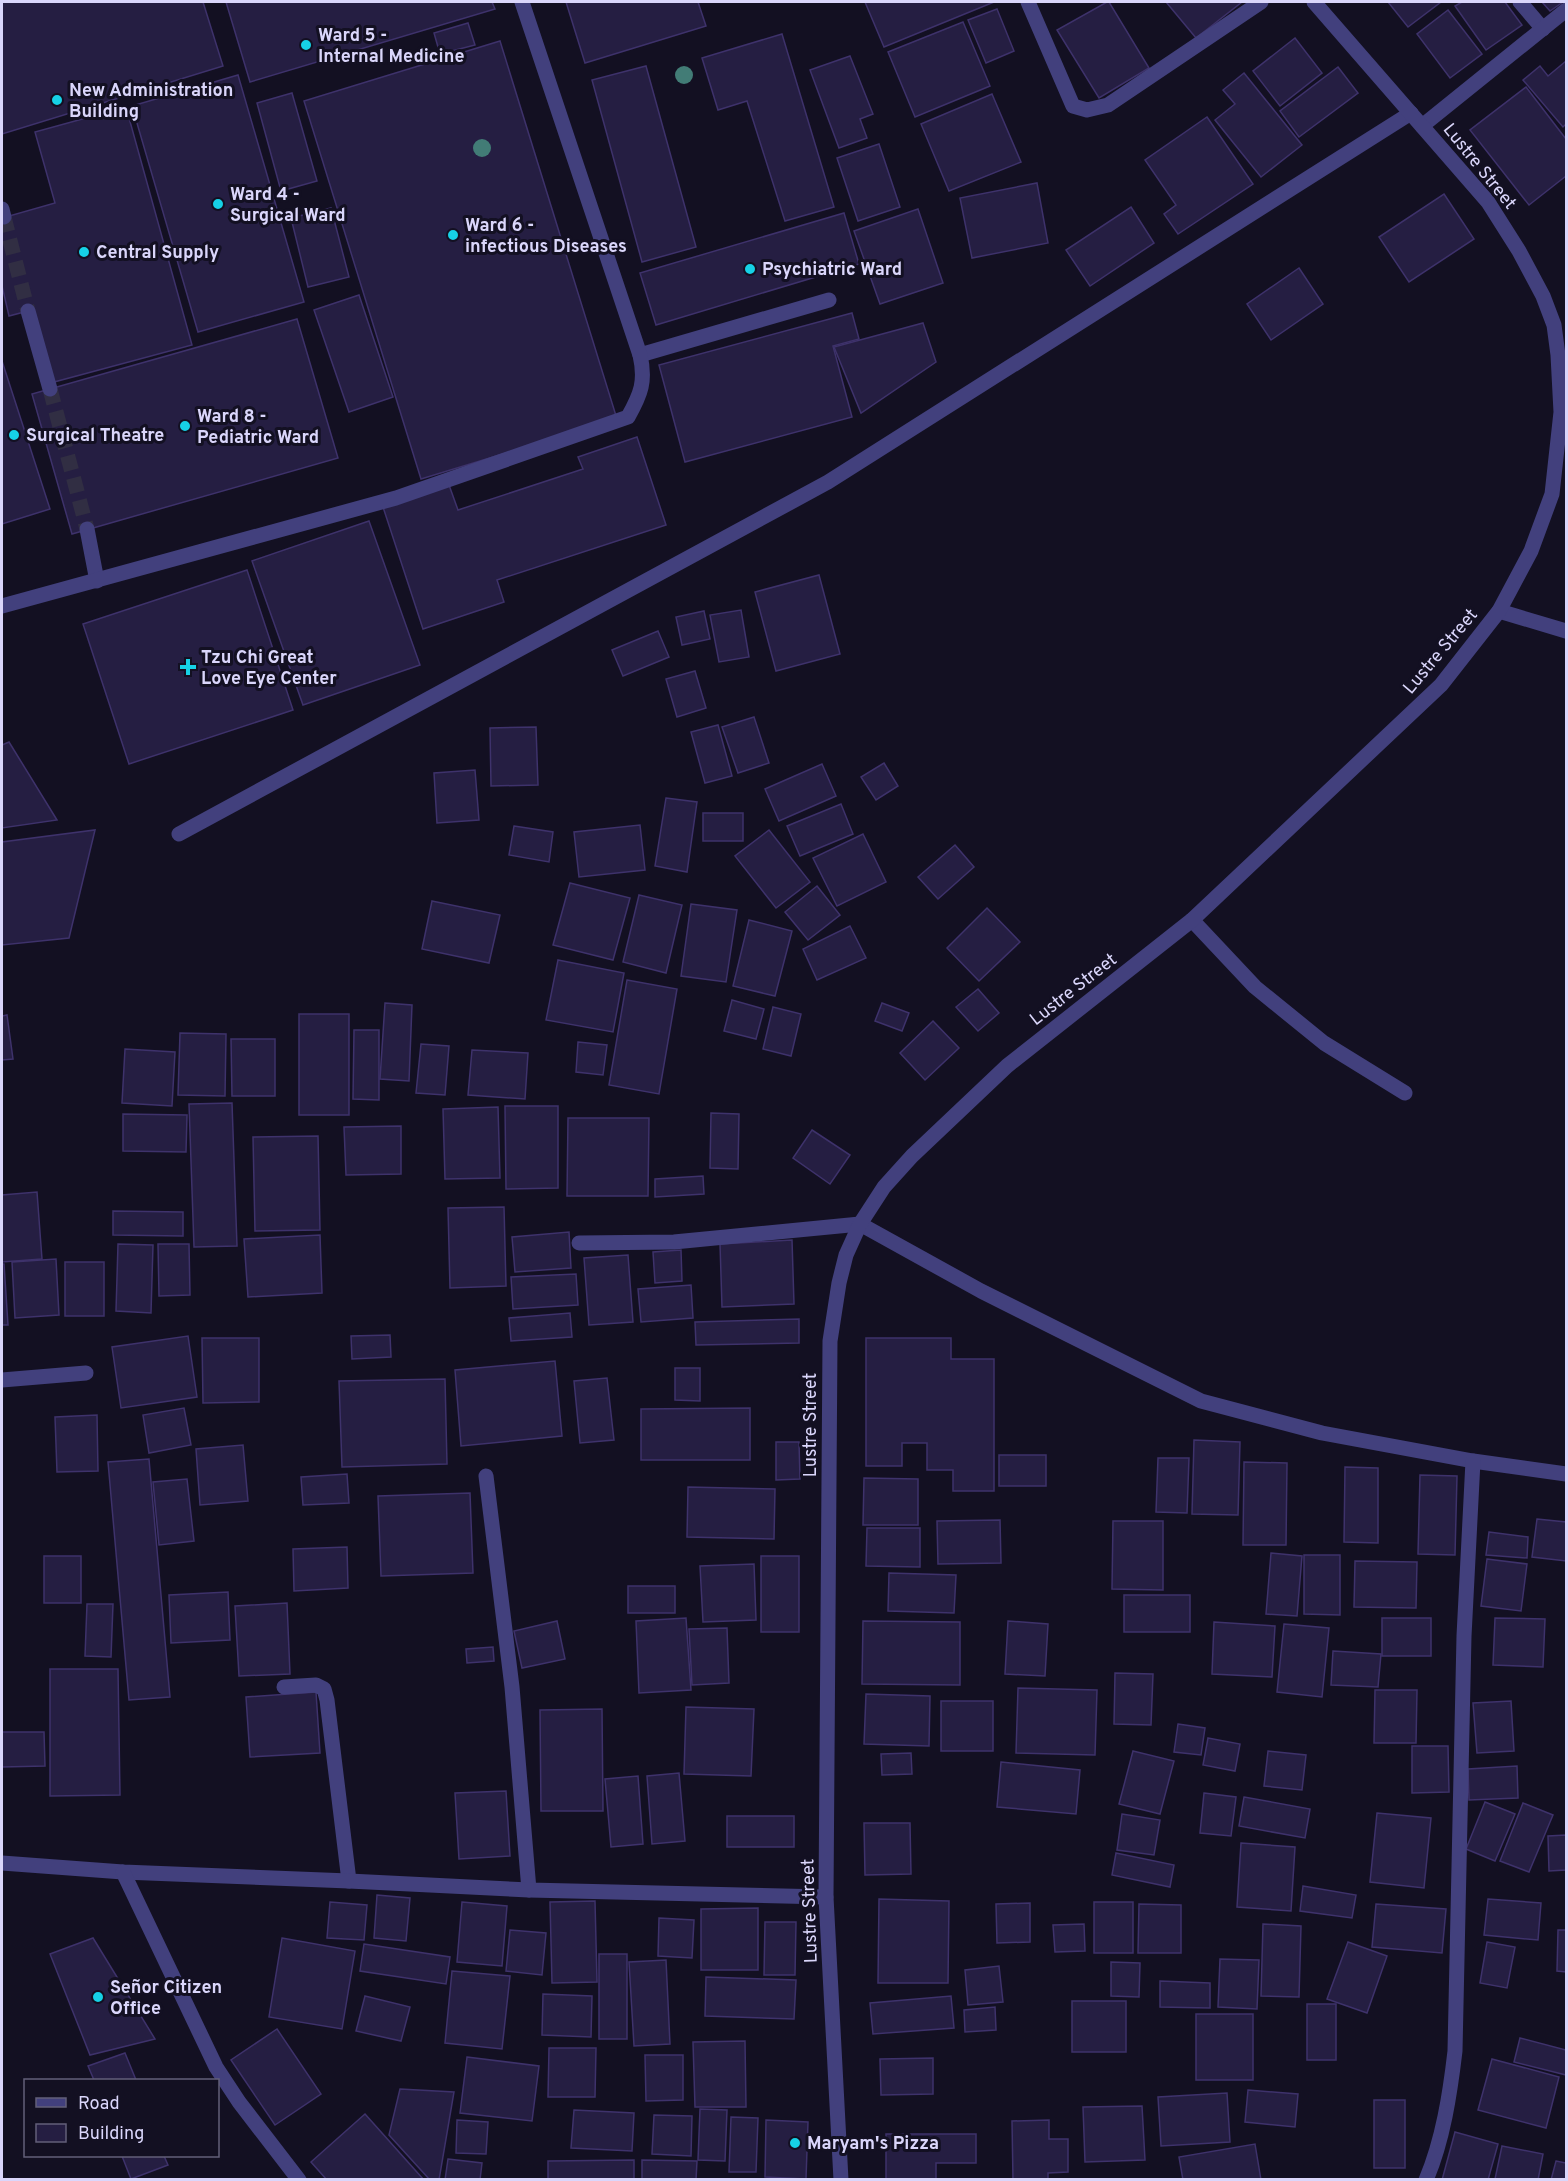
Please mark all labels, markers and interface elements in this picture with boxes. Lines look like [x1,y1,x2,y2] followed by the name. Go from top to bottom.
[318,25,464,69] place label: Ward 5 - Internal Medicine
[299,38,313,52] marker: Ward 5 - Internal Medicine
[69,80,233,124] place label: New Administration Building
[50,93,64,107] marker: New Administration Building
[1437,119,1521,215] street label: Lustre Street
[230,184,346,228] place label: Ward 4 - Surgical Ward
[211,197,225,211] marker: Ward 4 - Surgical Ward
[465,215,627,259] place label: Ward 6 - infectious Diseases
[446,228,460,242] marker: Ward 6 - infectious Diseases
[96,242,219,265] place label: Central Supply
[77,245,91,259] marker: Central Supply
[762,259,902,282] place label: Psychiatric Ward
[743,262,757,276] marker: Psychiatric Ward
[197,406,319,450] place label: Ward 8 - Pediatric Ward
[178,419,192,433] marker: Ward 8 - Pediatric Ward
[26,425,164,448] place label: Surgical Theatre
[7,428,21,442] marker: Surgical Theatre
[1399,605,1484,699] street label: Lustre Street
[201,647,337,691] place label: Tzu Chi Great Love Eye Center
[179,658,197,676] marker: Tzu Chi Great Love Eye Center
[1026,949,1122,1031] street label: Lustre Street
[800,1373,823,1477] street label: Lustre Street
[797,1858,824,1964] street label: Lustre Street
[110,1977,222,2021] place label: Señor Citizen Office
[91,1990,105,2004] marker: Señor Citizen Office
[24,2079,219,2157] legend
[78,2093,120,2116] text: Road
[78,2123,144,2146] text: Building
[807,2133,939,2156] place label: Maryam's Pizza
[788,2136,802,2150] marker: Maryam's Pizza

